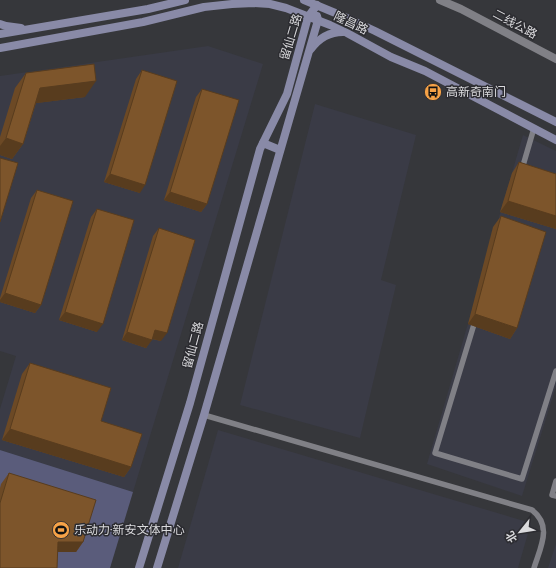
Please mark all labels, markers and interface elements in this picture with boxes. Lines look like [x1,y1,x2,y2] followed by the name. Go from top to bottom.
[490,6,540,42] street label: 二线公路
[331,8,371,38] street label: 隆昌路
[276,12,306,62] street label: 留仙二路
[423,82,443,102] bus stop icon: 高新奇南门
[446,84,506,100] place label: 高新奇南门
[179,320,207,370] street label: 留仙二路
[500,512,540,552] north arrow
[51,520,71,540] sports icon: 乐动力·新安文体中心
[74,522,184,538] place label: 乐动力·新安文体中心
[503,529,520,545] text: 北

